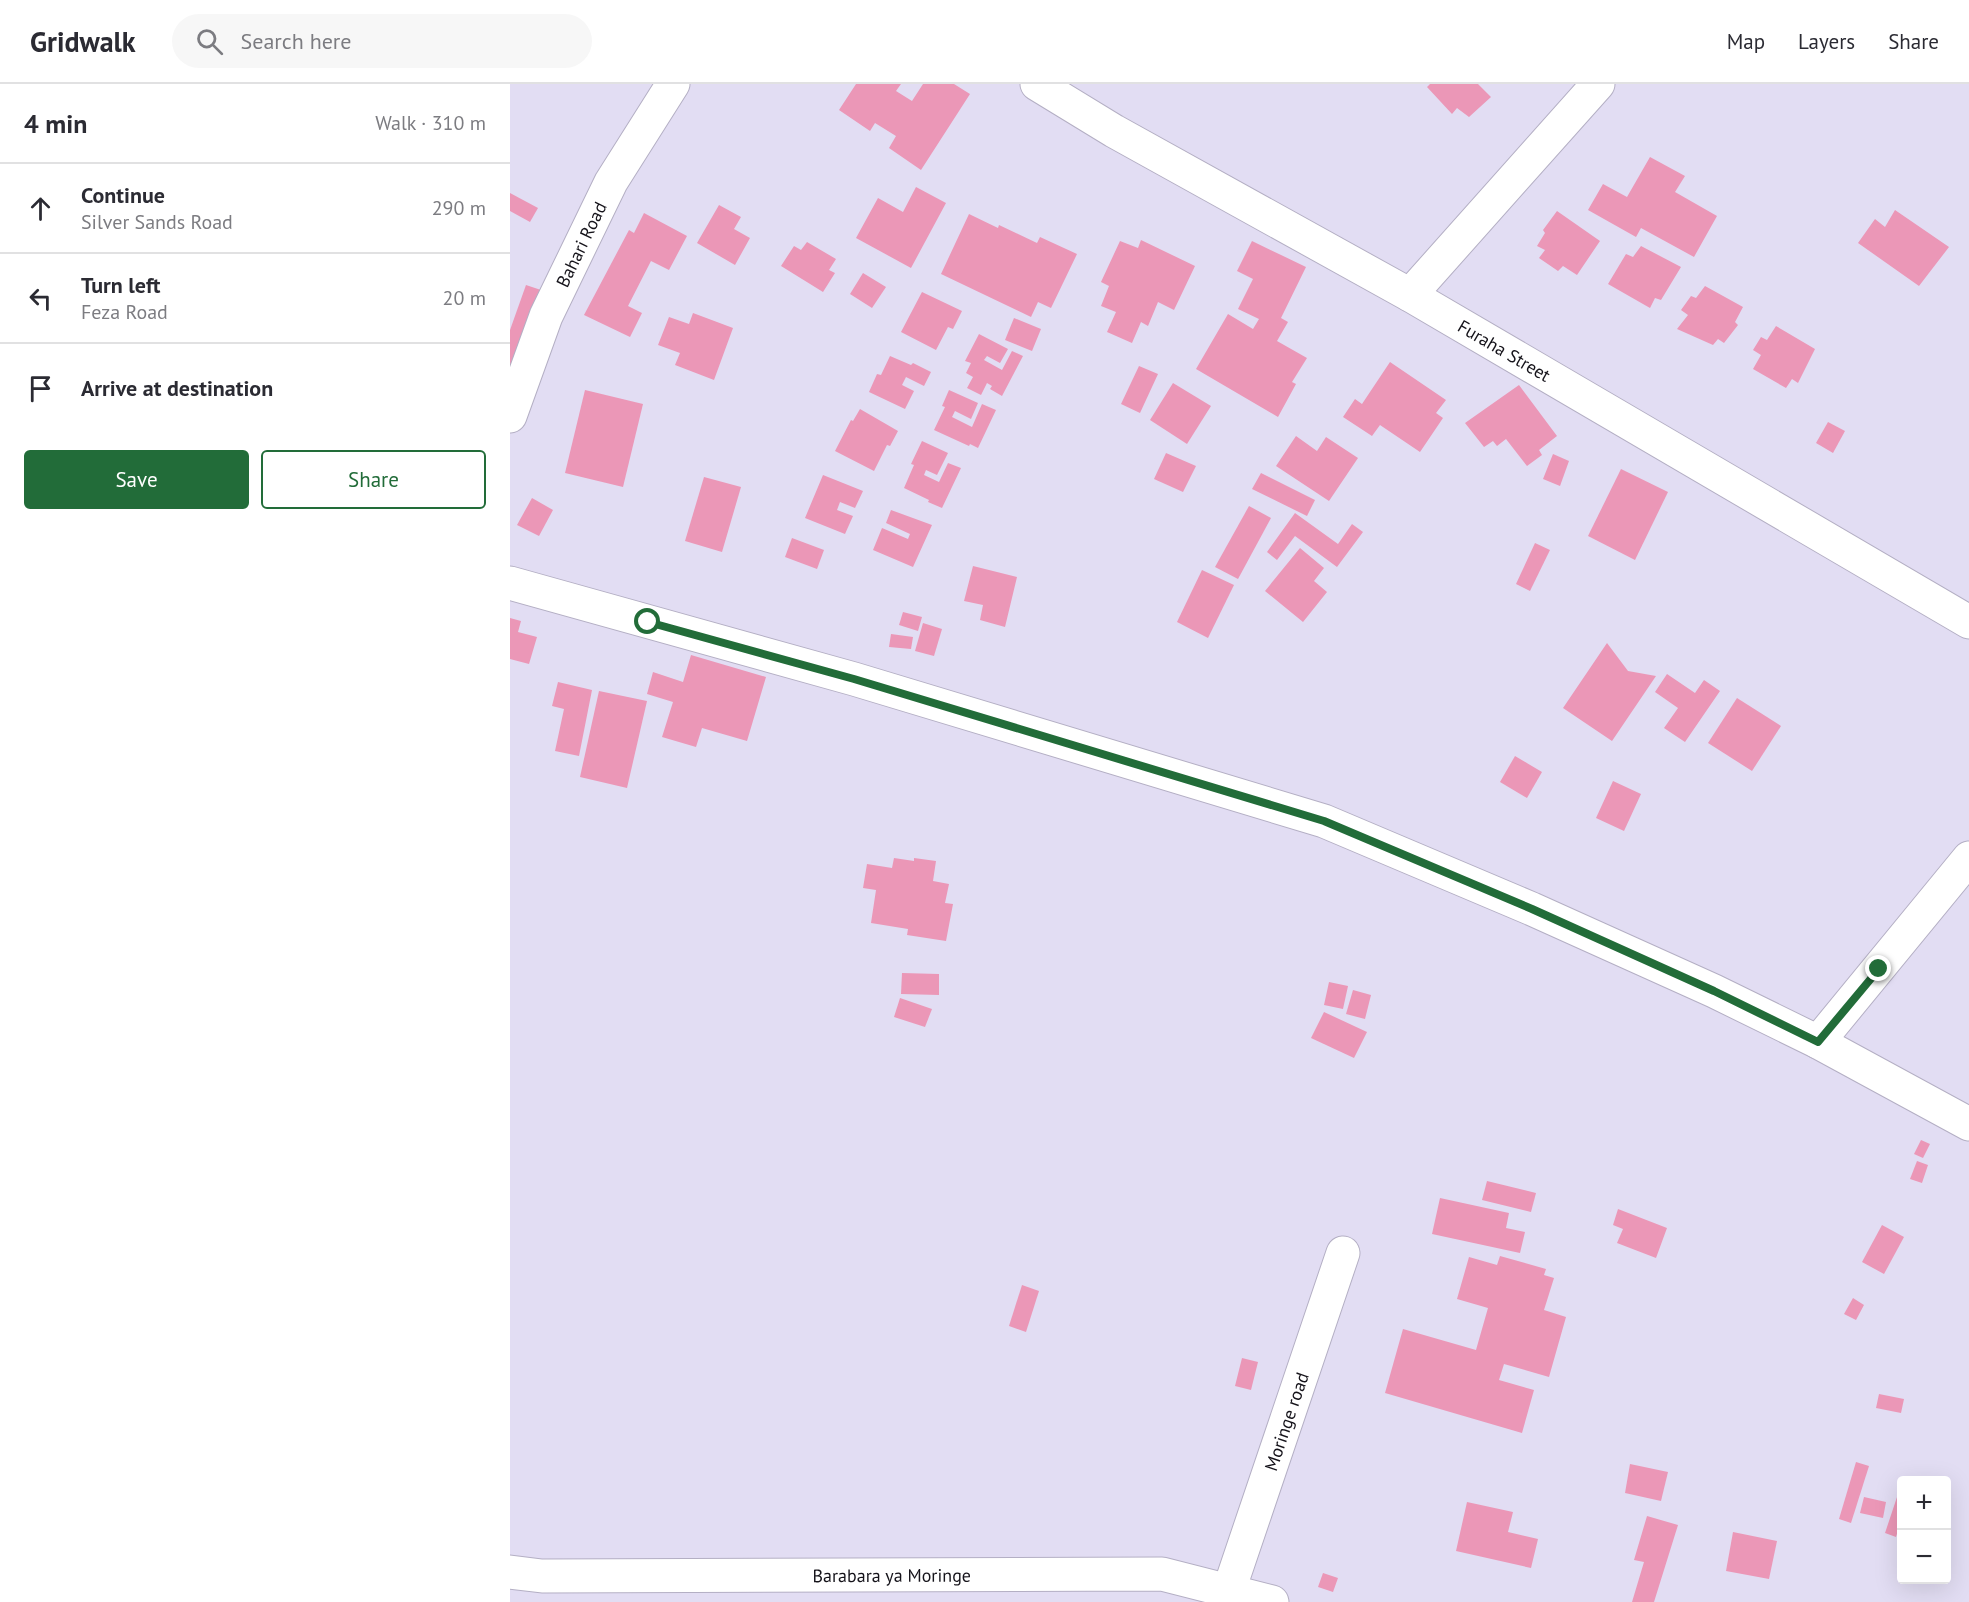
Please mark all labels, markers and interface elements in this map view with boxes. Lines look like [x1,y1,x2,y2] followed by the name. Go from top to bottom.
[172,14,592,68] search box
[30,23,136,60] text: Gridwalk
[193,25,226,58] icon: search
[241,27,352,55] text: Search here
[1727,28,1765,55] text: Map
[1798,28,1855,55] text: Layers
[1888,28,1939,55] text: Share
[24,107,87,140] text: 4 min
[375,110,486,136] text: Walk · 310 m
[81,181,165,209] text: Continue
[24,192,57,225] icon: ahead
[432,195,486,221] text: 290 m
[550,198,611,291] street label: Bahari Road
[81,209,233,235] text: Silver Sands Road
[81,271,161,299] text: Turn left
[24,282,57,315] icon: left
[443,285,486,311] text: 20 m
[81,299,168,325] text: Feza Road
[1454,314,1555,386] street label: Furaha Street
[24,372,57,405] icon: arrive
[81,374,273,402] text: Arrive at destination
[24,450,249,509] button: Save
[261,450,486,509] button: Share
[634,608,660,634] route start
[1865,955,1891,981] route end
[1259,1369,1313,1474] street label: Moringe road
[1897,1476,1951,1584] map controls
[1897,1476,1951,1530] button: +
[1897,1530,1951,1584] button: −
[812,1563,971,1587] street label: Barabara ya Moringe

